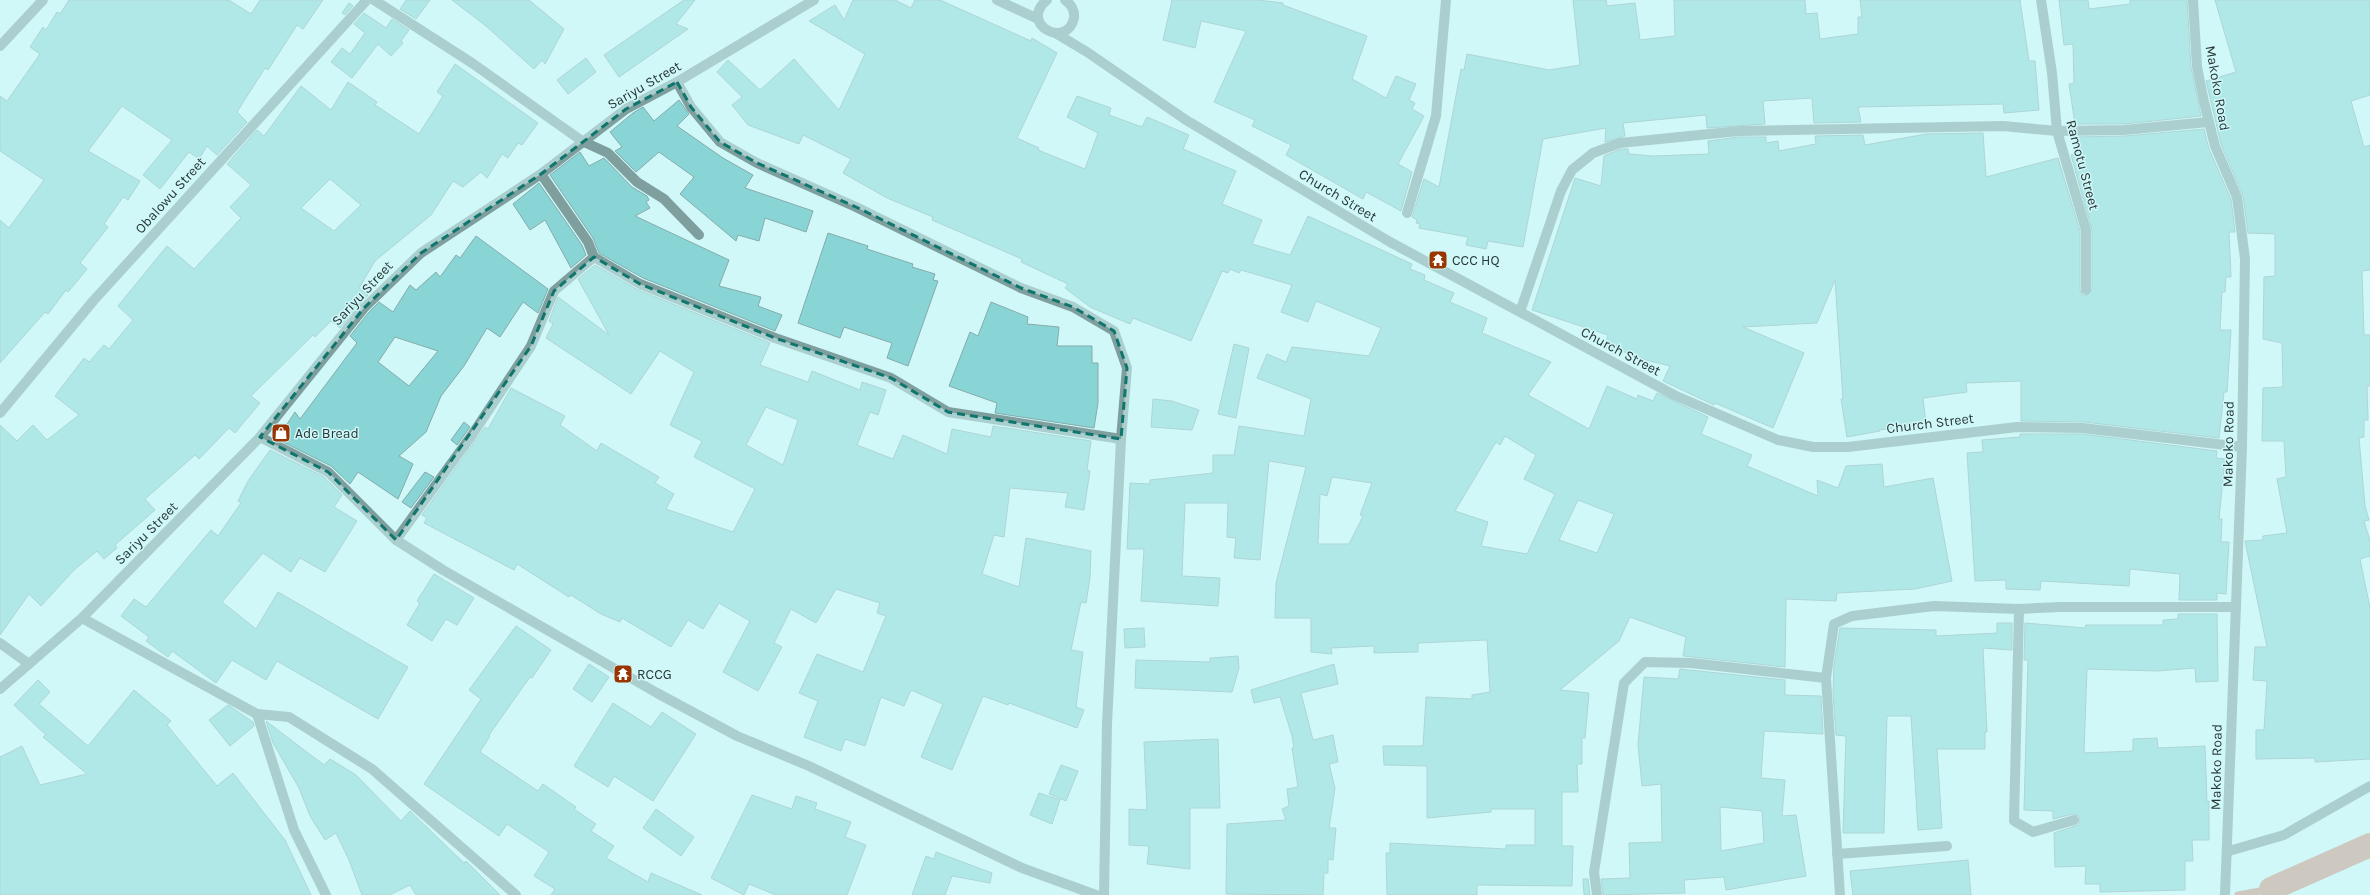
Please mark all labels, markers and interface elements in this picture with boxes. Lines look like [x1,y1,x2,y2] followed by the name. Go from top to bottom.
[2202,44,2233,132] street label: Makoko Road
[604,58,684,113] street label: Sariyu Street
[2062,118,2103,212] street label: Ramotu Street
[132,154,209,237] street label: Obalowu Street
[1296,165,1380,225] street label: Church Street
[1427,249,1449,271] temple icon: CCC HQ
[1452,252,1500,269] place label: CCC HQ
[328,258,397,329] street label: Sariyu Street
[1578,323,1664,380] street label: Church Street
[2219,401,2238,487] street label: Makoko Road
[1885,410,1975,437] street label: Church Street
[270,422,292,444] shop icon: Ade Bread
[295,425,359,442] place label: Ade Bread
[111,498,181,568] street label: Sariyu Street
[612,663,634,685] temple icon: RCCG
[637,666,672,683] place label: RCCG
[2207,724,2226,810] street label: Makoko Road

